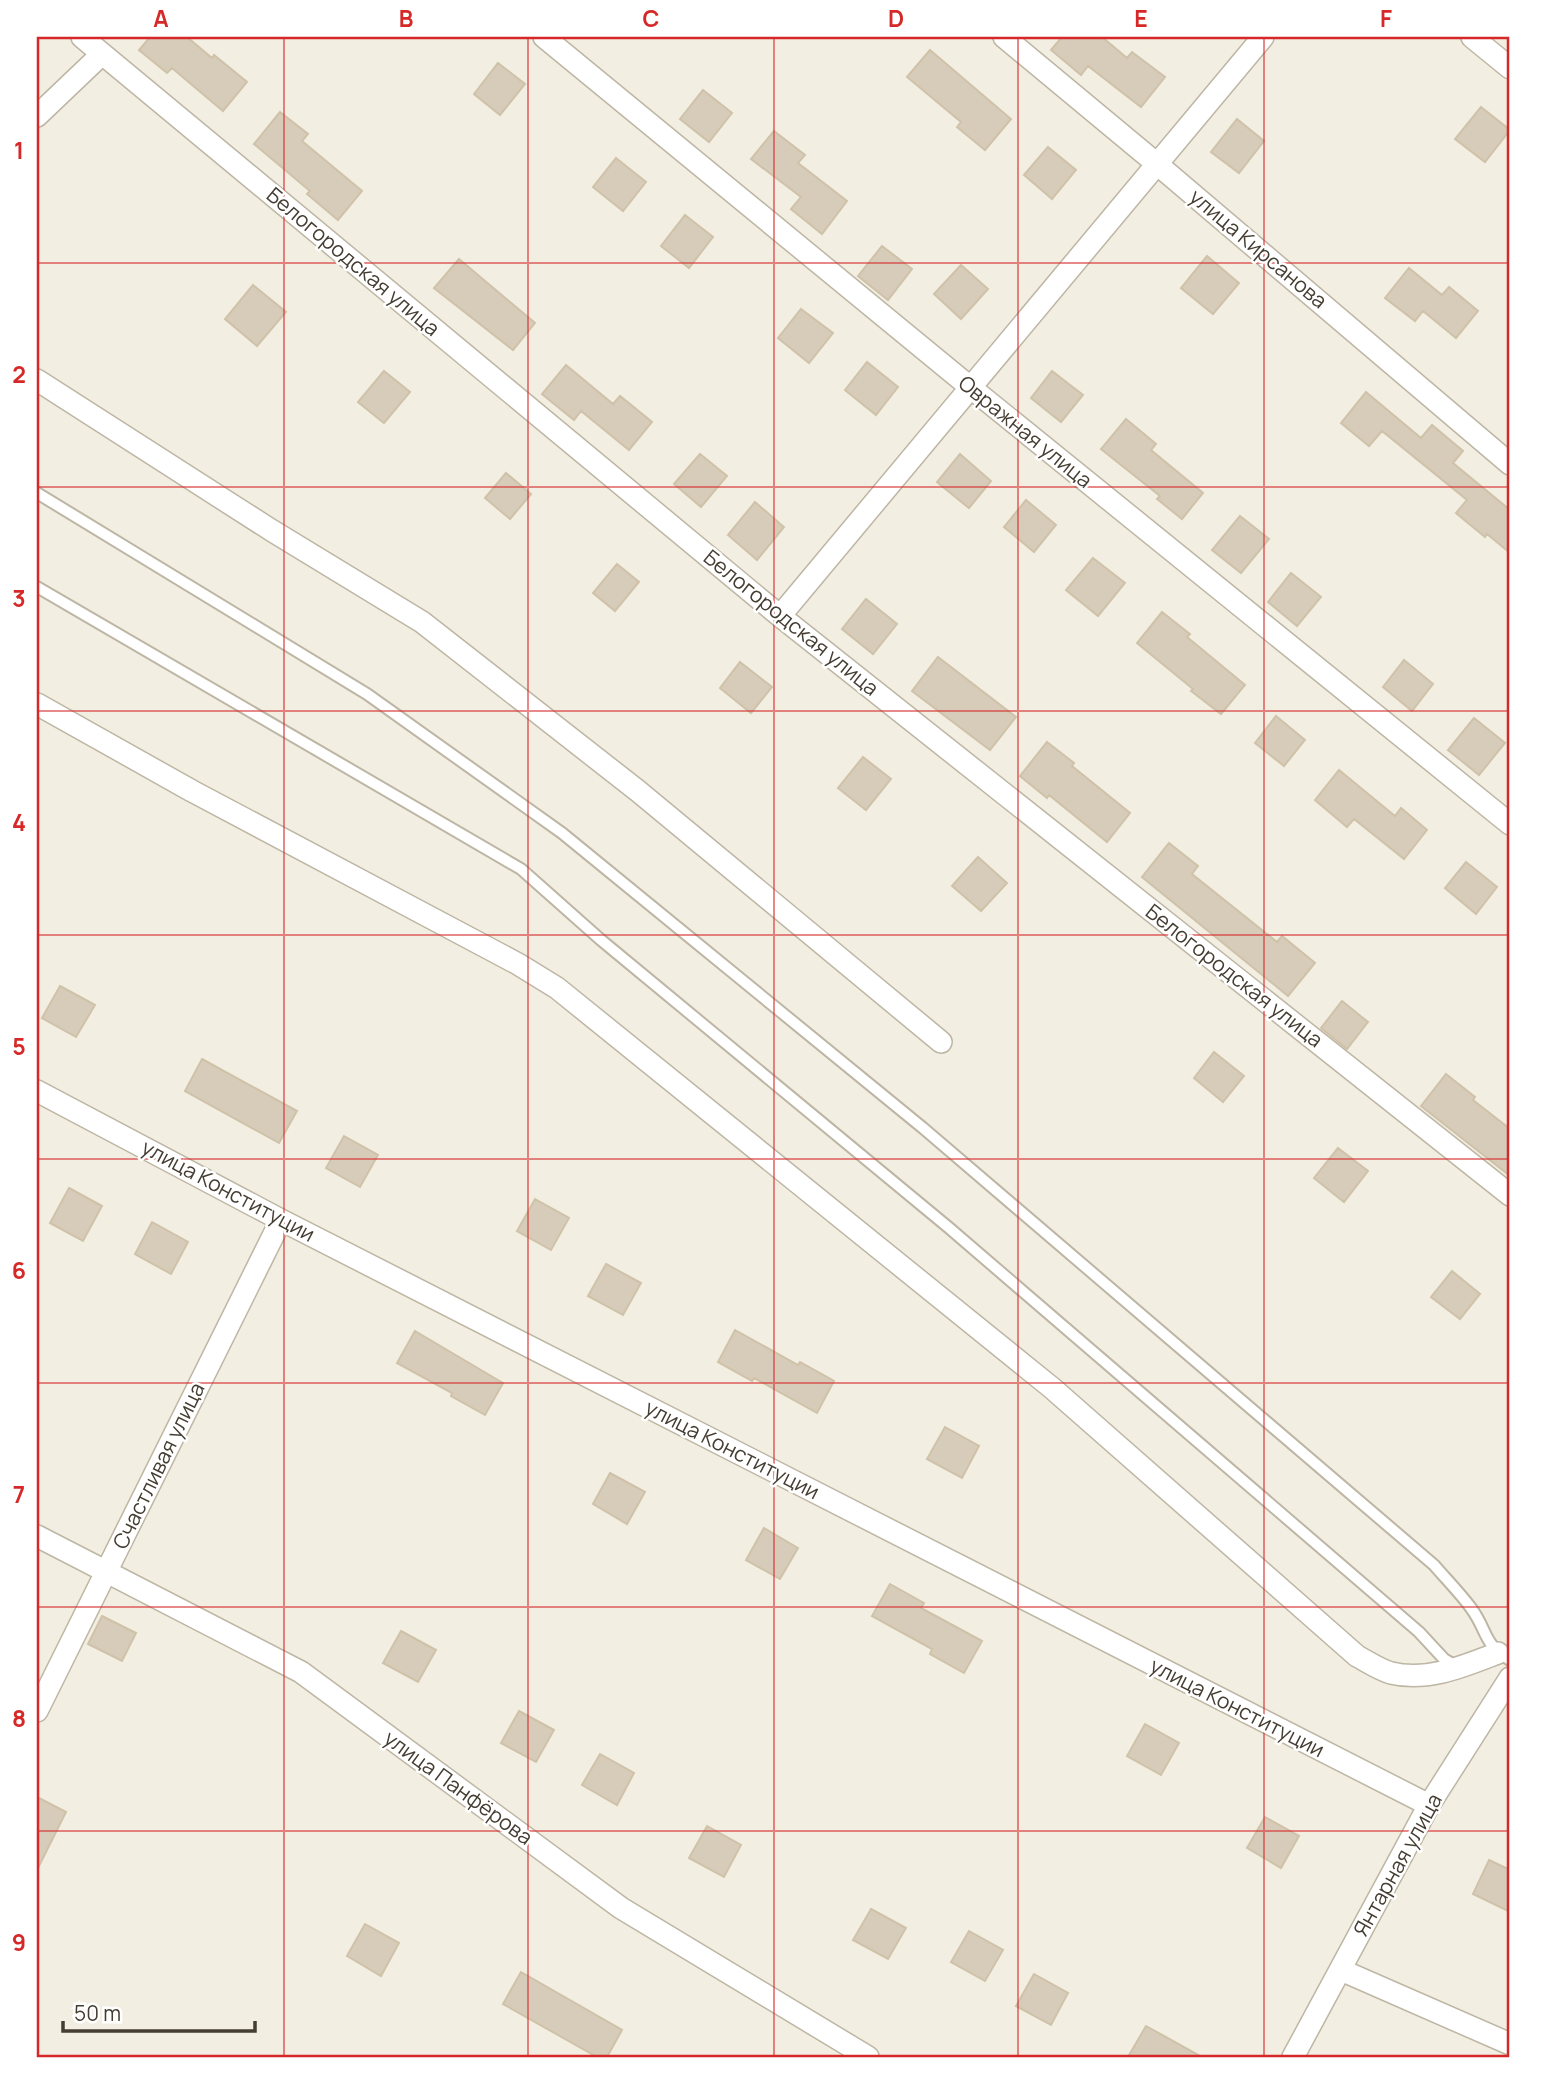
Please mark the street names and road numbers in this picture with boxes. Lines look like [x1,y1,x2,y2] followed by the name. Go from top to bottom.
[261,181,446,342] street label: Белогородская улица
[1184,182,1333,314] street label: улица Кирсанова
[953,369,1098,494] street label: Овражная улица
[698,543,885,702] street label: Белогородская улица
[1140,897,1329,1053] street label: Белогородская улица
[137,1133,320,1248] street label: улица Конституции
[106,1378,211,1553] street label: Счастливая улица
[640,1393,825,1505] street label: улица Конституции
[1145,1651,1330,1763] street label: улица Конституции
[379,1724,539,1851] street label: улица Панфёрова
[1346,1788,1448,1941] street label: Янтарная улица

